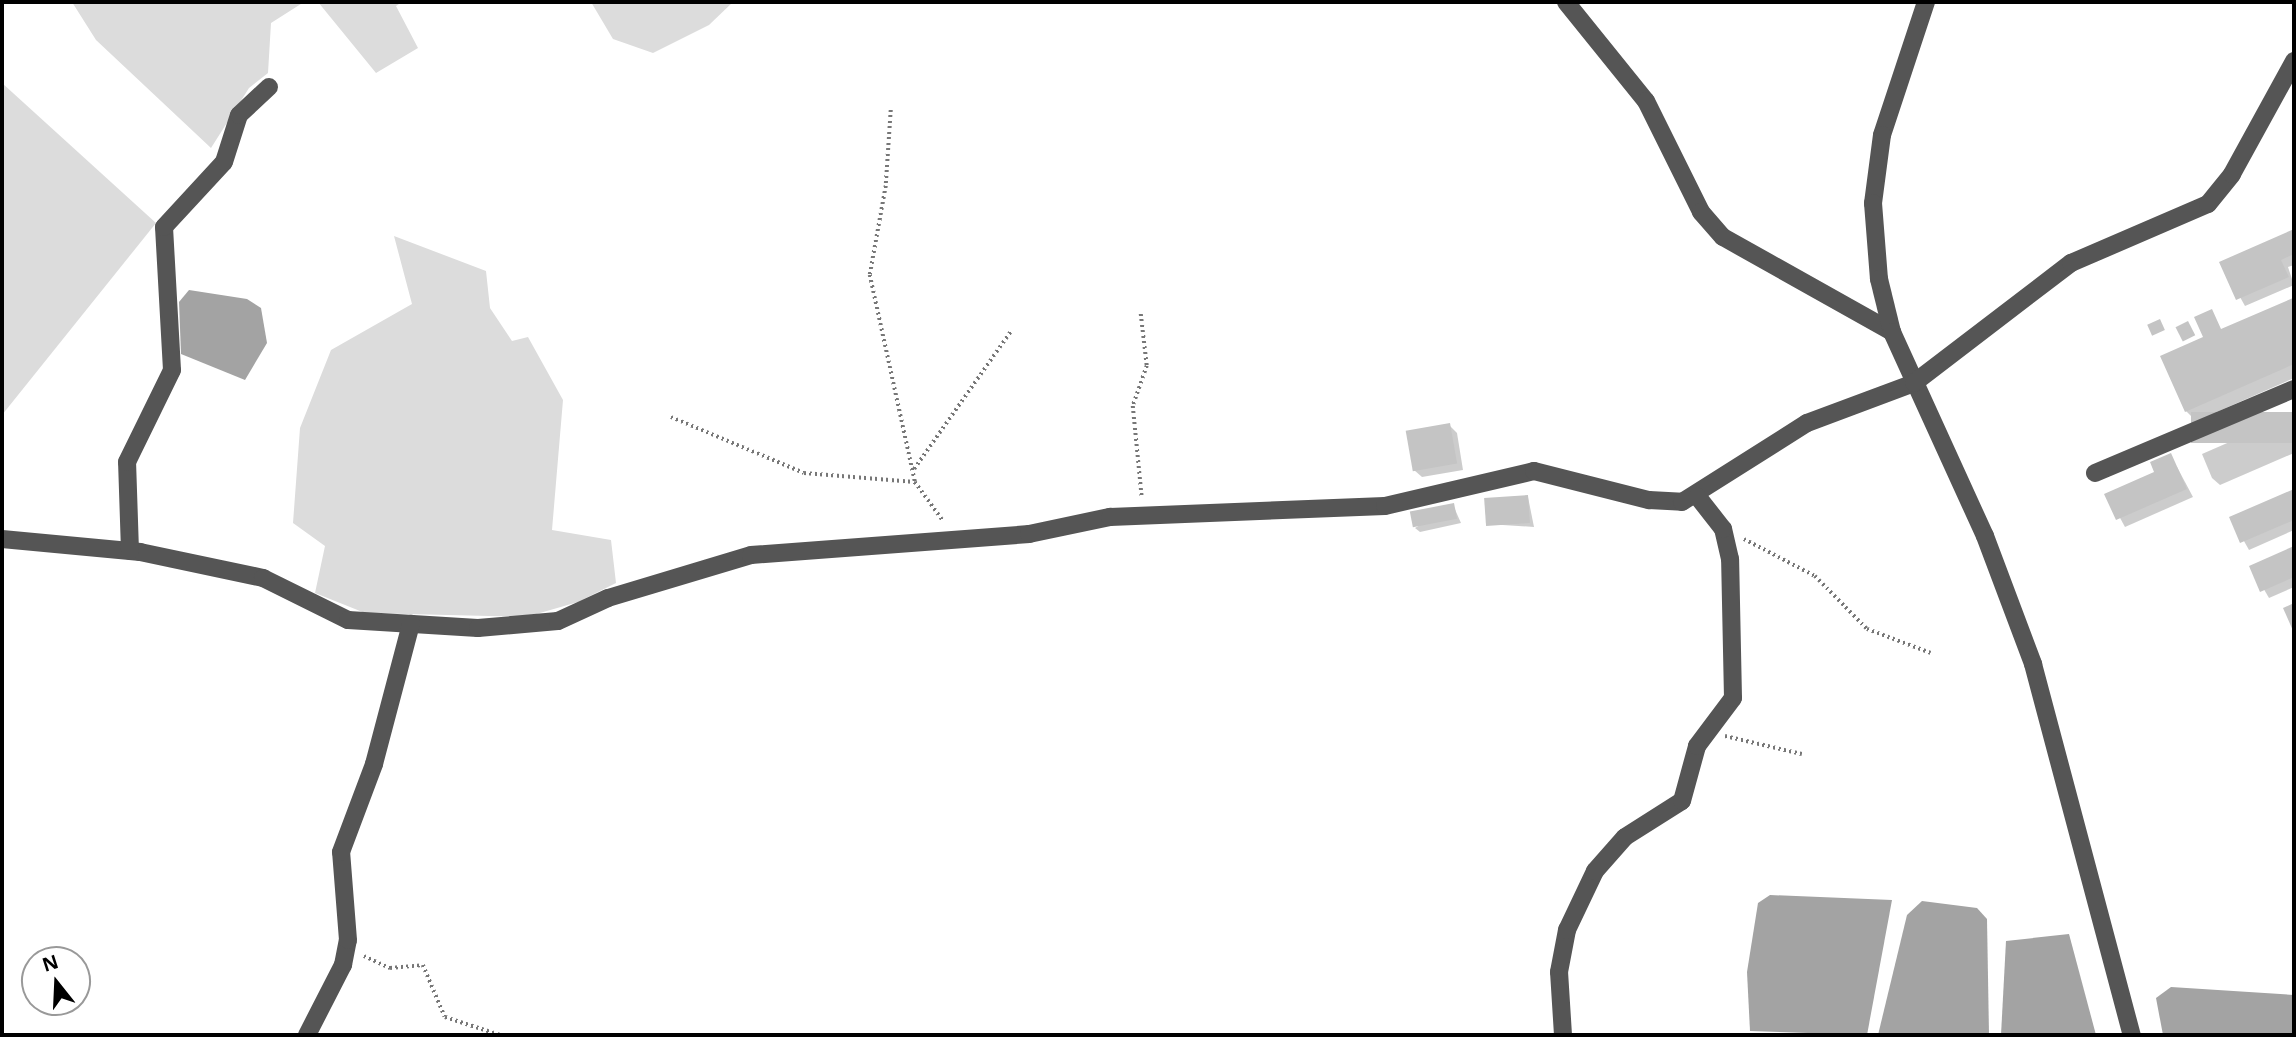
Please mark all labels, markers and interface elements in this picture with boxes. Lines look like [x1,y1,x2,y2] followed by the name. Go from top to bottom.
[21,946,91,1016] north arrow
[39,948,61,978] text: N

